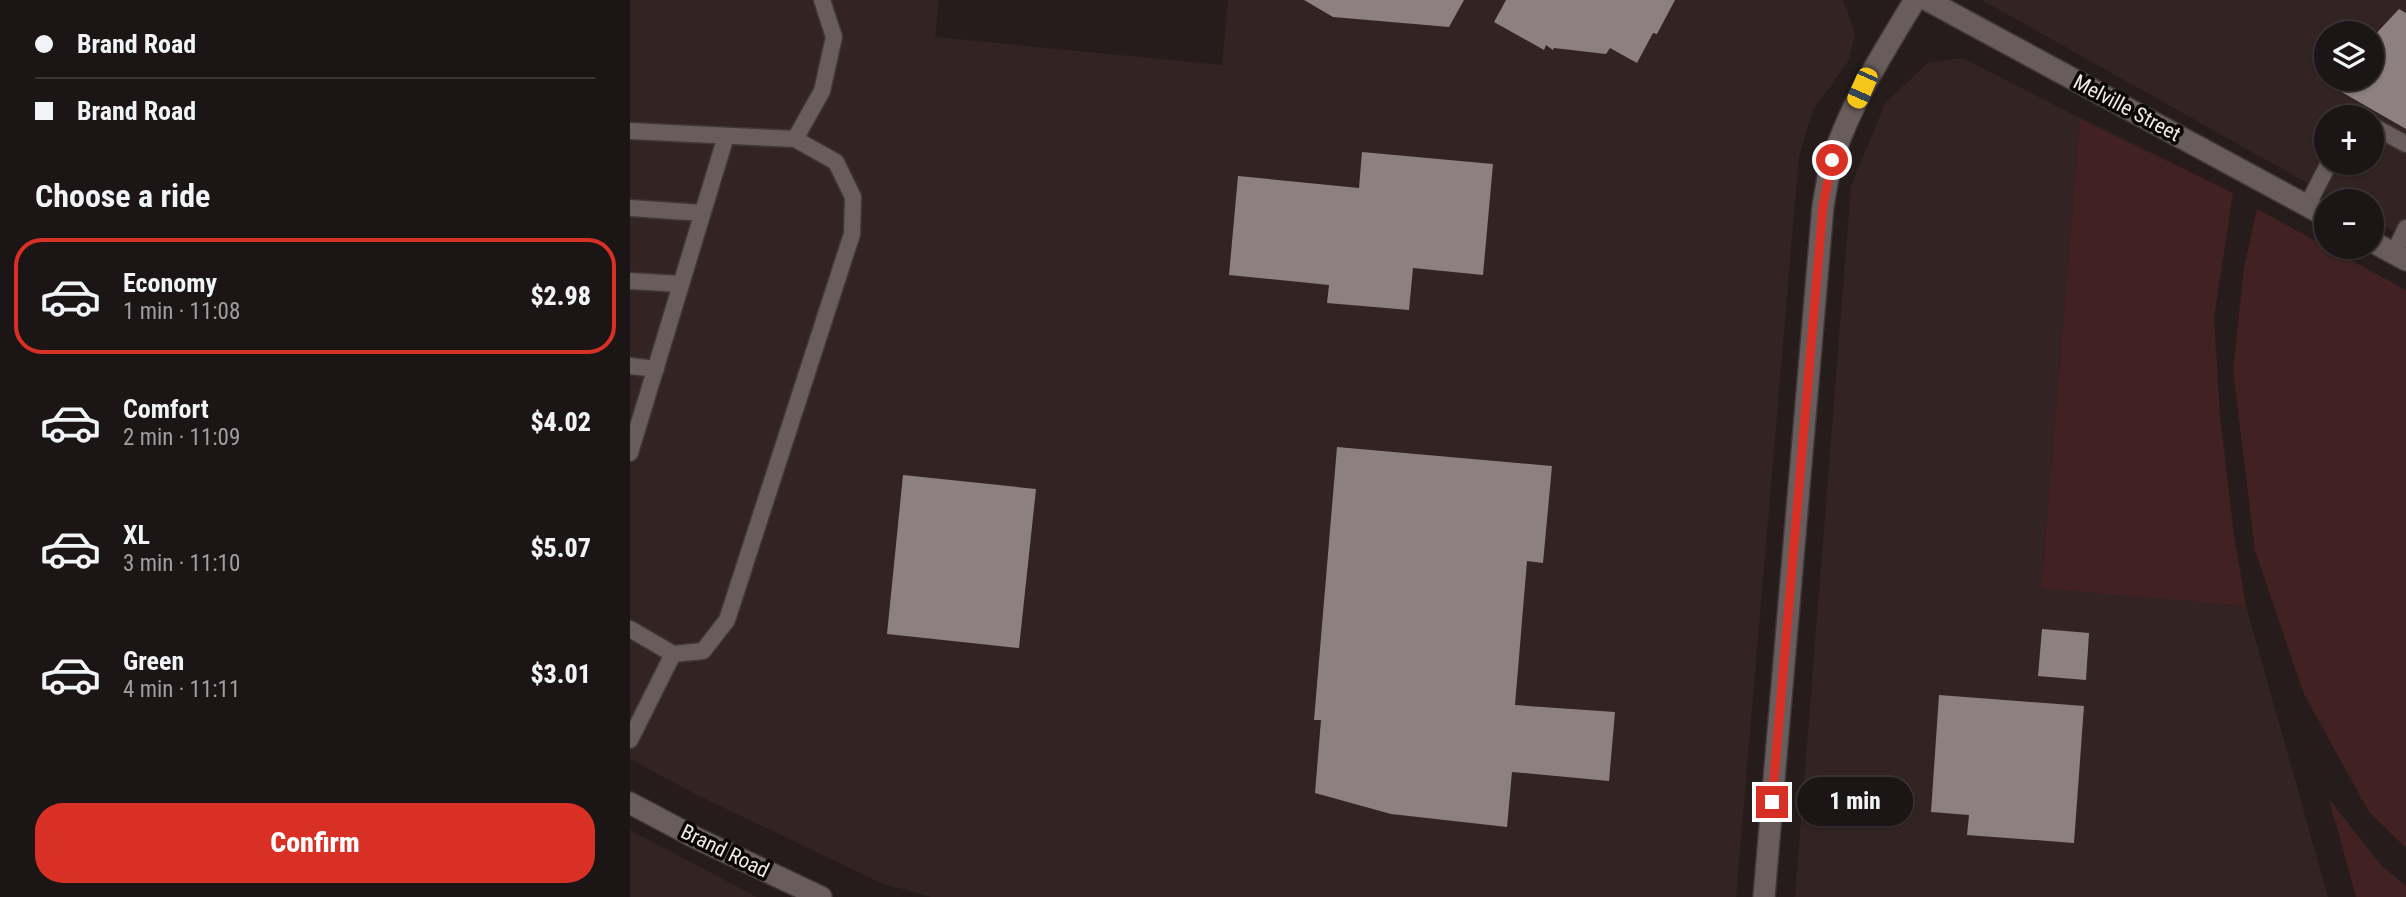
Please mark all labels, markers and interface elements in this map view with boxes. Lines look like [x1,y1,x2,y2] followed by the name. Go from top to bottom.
[2314,21,2384,259] map controls
[2314,21,2384,91] button: layers
[77,29,196,59] text: Brand Road
[1844,65,1881,111] car
[2069,70,2185,146] street label: Melville Street
[77,96,196,126] text: Brand Road
[2314,105,2384,175] button: +
[1816,144,1848,176] route start
[35,177,210,215] text: Choose a ride
[2314,189,2384,259] button: −
[39,265,102,328] icon: car
[123,268,217,298] text: Economy
[530,281,591,311] text: $2.98
[123,298,240,325] text: 1 min · 11:08
[39,391,102,454] icon: car
[123,394,209,424] text: Comfort
[530,407,591,437] text: $4.02
[123,424,240,451] text: 2 min · 11:09
[39,517,102,580] icon: car
[123,520,150,550] text: XL
[530,533,591,563] text: $5.07
[123,550,240,577] text: 3 min · 11:10
[39,643,102,706] icon: car
[123,646,184,676] text: Green
[530,659,591,689] text: $3.01
[123,676,240,703] text: 4 min · 11:11
[1796,778,1912,826] callout: 1 min
[1756,786,1788,818] route end
[1829,788,1881,815] text: 1 min
[35,803,595,883] button: Confirm
[677,819,773,883] street label: Brand Road

